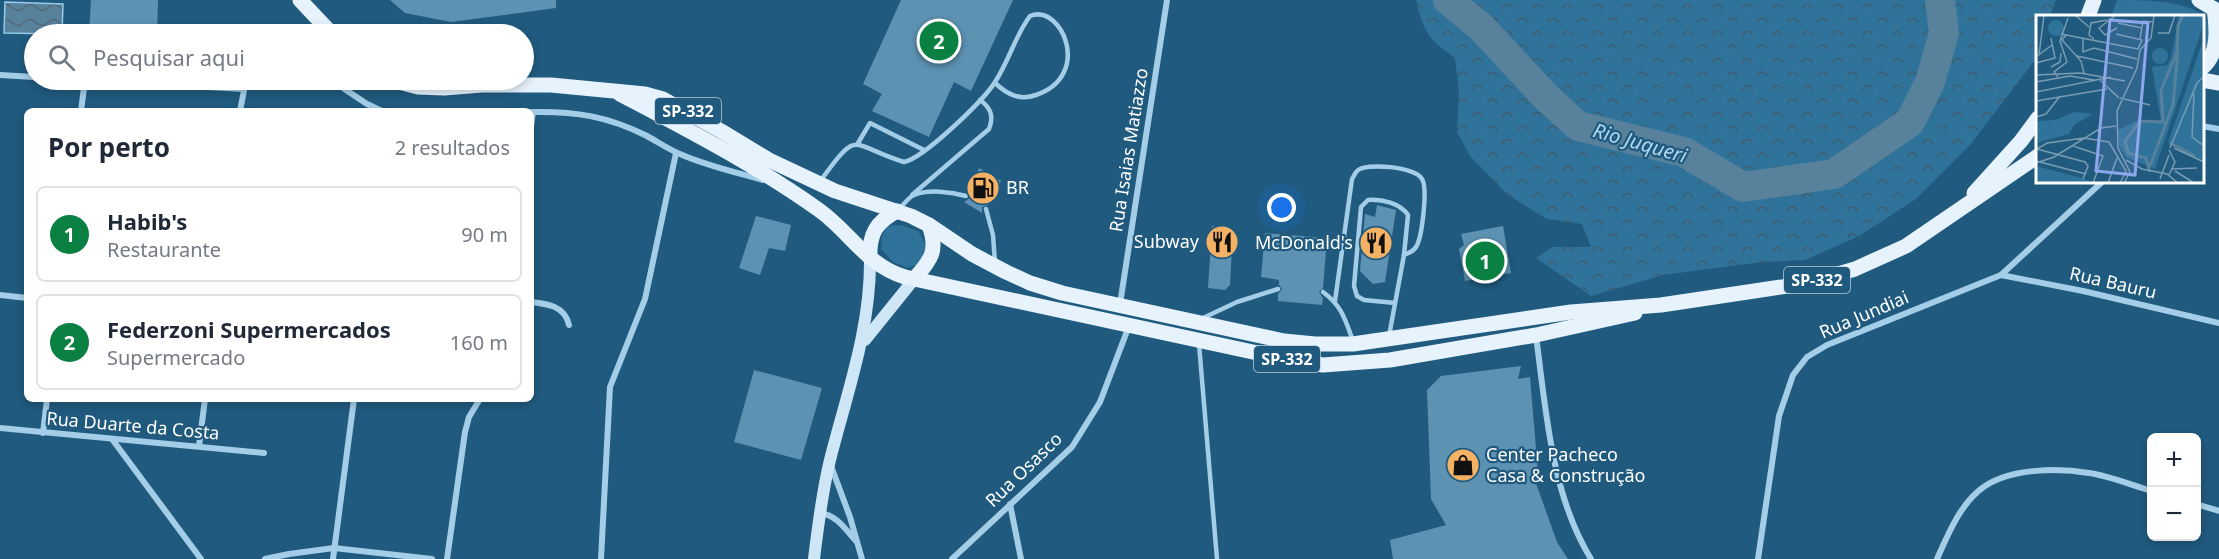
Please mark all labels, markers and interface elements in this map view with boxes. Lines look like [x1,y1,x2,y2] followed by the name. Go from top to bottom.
[2036,15,2204,183] inset map
[920,18,958,63] pin: 2
[24,24,534,90] search box
[45,41,78,74] icon: search
[93,42,245,72] text: Pesquisar aqui
[1103,66,1153,233] street label: Rua Isaias Matiazzo
[655,98,721,124] road number: SP-332
[1590,116,1691,169] water label: Rio Juqueri
[48,129,170,165] text: Por perto
[395,134,510,161] text: 2 resultados
[965,170,1001,206] fuel station icon: BR
[1006,175,1029,199] place label: BR
[1267,193,1296,222] your location
[107,206,187,236] text: Habib's
[64,221,75,248] text: 1
[461,221,508,248] text: 90 m
[1204,224,1240,260] restaurant icon: Subway
[1358,225,1394,261] restaurant icon: McDonald's
[1134,229,1200,253] place label: Subway
[1255,230,1353,254] place label: McDonald's
[107,236,221,263] text: Restaurante
[1466,238,1504,284] pin: 1
[2067,260,2159,304] street label: Rua Bauru
[1784,267,1850,293] road number: SP-332
[1815,285,1912,344] street label: Rua Jundiai
[107,314,391,344] text: Federzoni Supermercados
[64,329,75,356] text: 2
[450,329,508,356] text: 160 m
[107,344,245,371] text: Supermercado
[1254,346,1320,372] road number: SP-332
[46,405,221,445] street label: Rua Duarte da Costa
[980,427,1067,512] street label: Rua Osasco
[2147,433,2201,541] map controls
[2147,433,2201,487] button: +
[1486,442,1645,487] place label: Center Pacheco Casa & Construção
[1445,447,1481,483] shop icon: Center Pacheco Casa & Construção
[2147,487,2201,541] button: −

